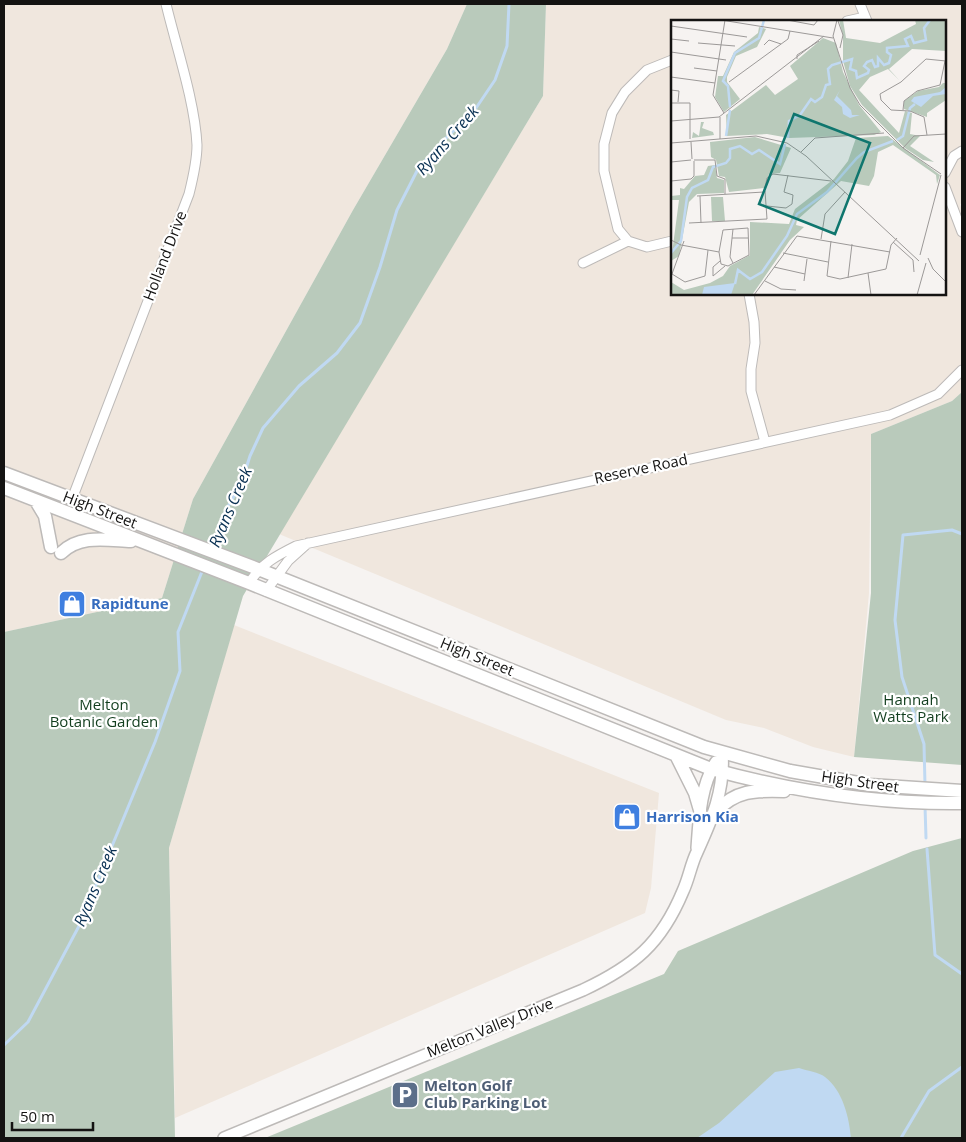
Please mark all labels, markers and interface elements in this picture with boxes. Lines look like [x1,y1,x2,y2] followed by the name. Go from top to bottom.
[671,20,946,295] inset map
[411,100,484,179] water label: Ryans Creek
[138,208,190,304] street label: Holland Drive
[592,448,689,488] street label: Reserve Road
[203,462,257,551] water label: Ryans Creek
[60,486,140,532] street label: High Street
[57,589,87,619] shop icon: Rapidtune
[91,593,169,613] place label: Rapidtune
[437,632,517,680] street label: High Street
[873,689,949,726] park label: Hannah Watts Park
[50,694,158,731] park label: Melton Botanic Garden
[820,766,900,796] street label: High Street
[612,802,642,832] shop icon: Harrison Kia
[646,806,739,826] place label: Harrison Kia
[68,841,122,930] water label: Ryans Creek
[423,993,556,1062] street label: Melton Valley Drive
[424,1075,548,1112] place label: Melton Golf Club Parking Lot
[390,1080,420,1110] parking icon: Melton Golf Club Parking Lot
[12,1100,94,1132] scale bar
[20,1106,55,1126] text: 50 m

